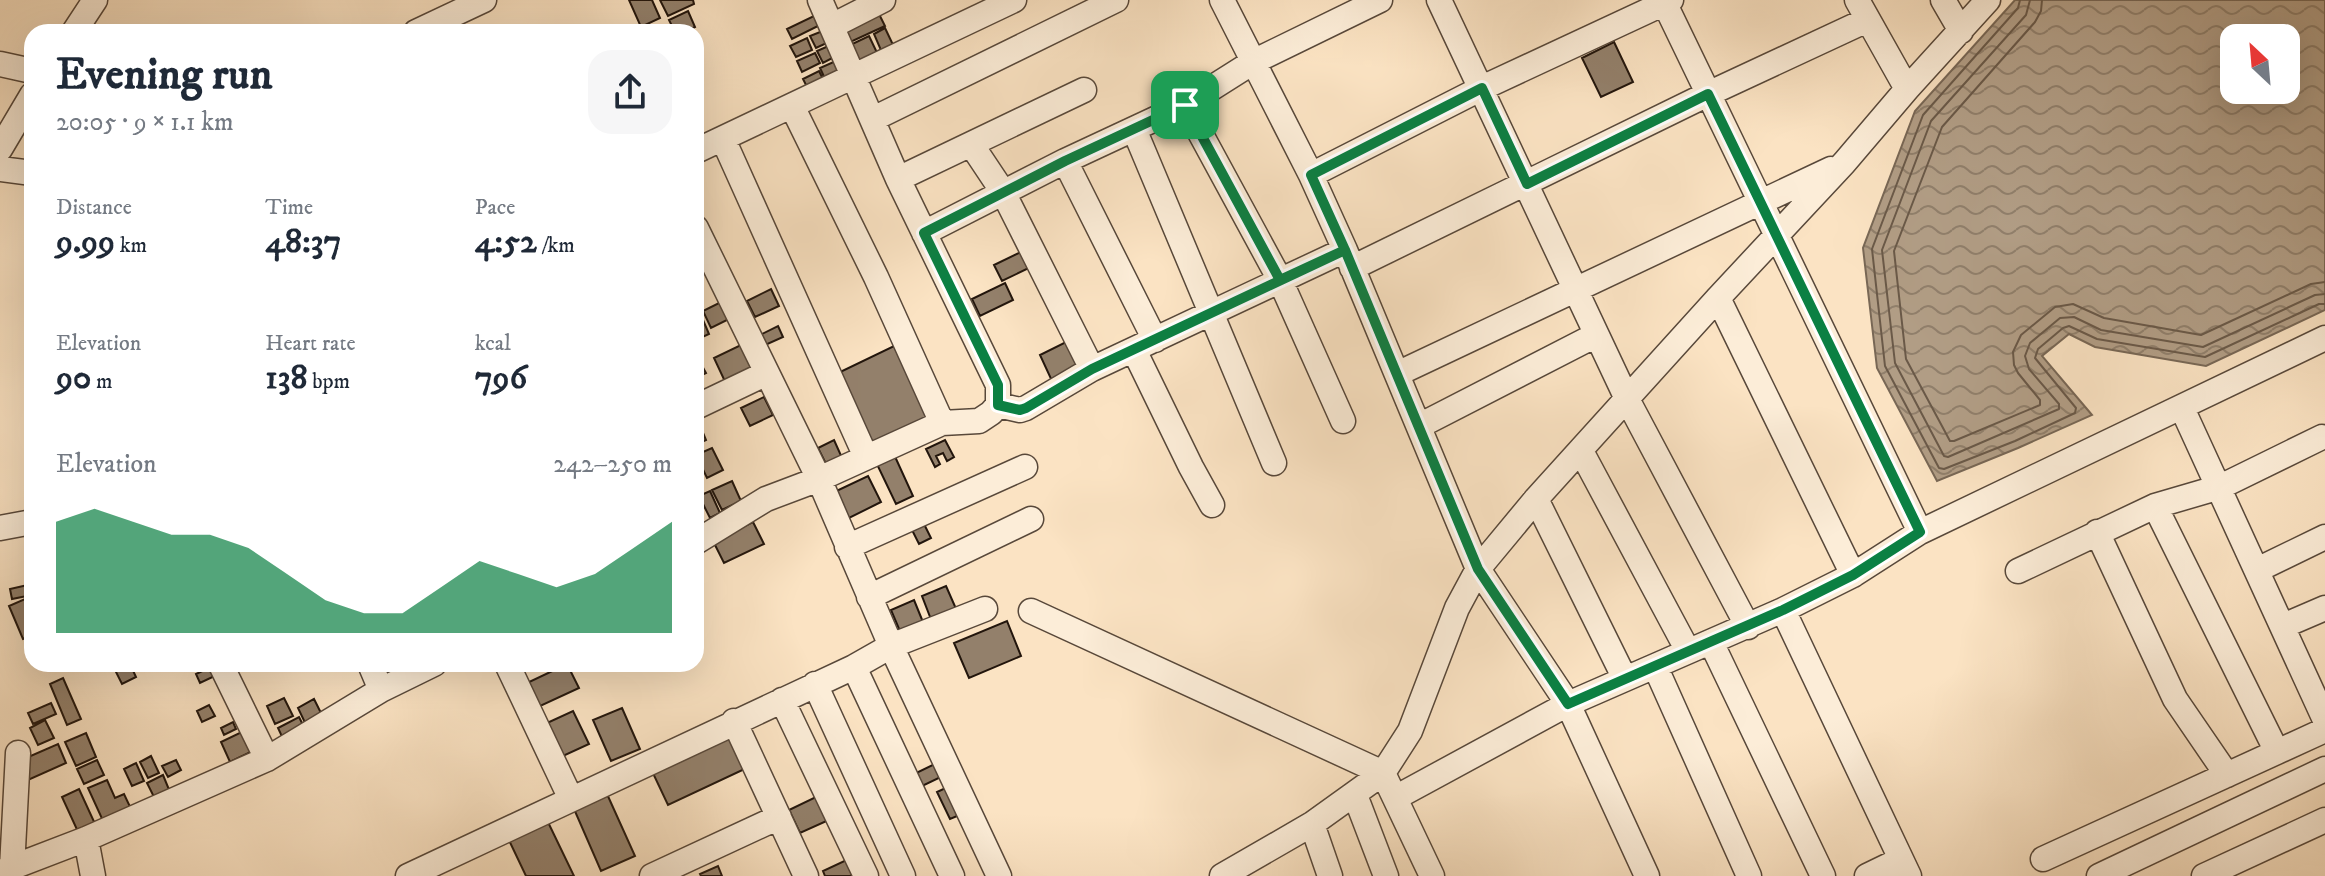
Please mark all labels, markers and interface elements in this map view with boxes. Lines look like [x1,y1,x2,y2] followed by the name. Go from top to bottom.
[2220,24,2300,104] north arrow
[2220,24,2300,104] map controls
[56,48,273,103] text: Evening run
[588,50,672,134] button: share
[1151,71,1219,139] pin
[1163,83,1207,127] icon: arrive
[56,106,234,139] text: 20:05 · 9 × 1.1 km
[56,194,132,221] text: Distance
[265,194,313,221] text: Time
[475,194,515,221] text: Pace
[56,221,115,263] text: 9.99
[265,221,341,263] text: 48:37
[475,221,537,263] text: 4:52
[115,232,147,259] text: km
[537,232,575,259] text: /km
[56,330,141,357] text: Elevation
[265,330,356,357] text: Heart rate
[475,330,511,357] text: kcal
[56,357,91,399] text: 90
[265,357,308,399] text: 138
[475,357,527,399] text: 796
[91,368,113,395] text: m
[308,368,350,395] text: bpm
[56,448,157,481] text: Elevation
[553,448,672,481] text: 242–250 m

